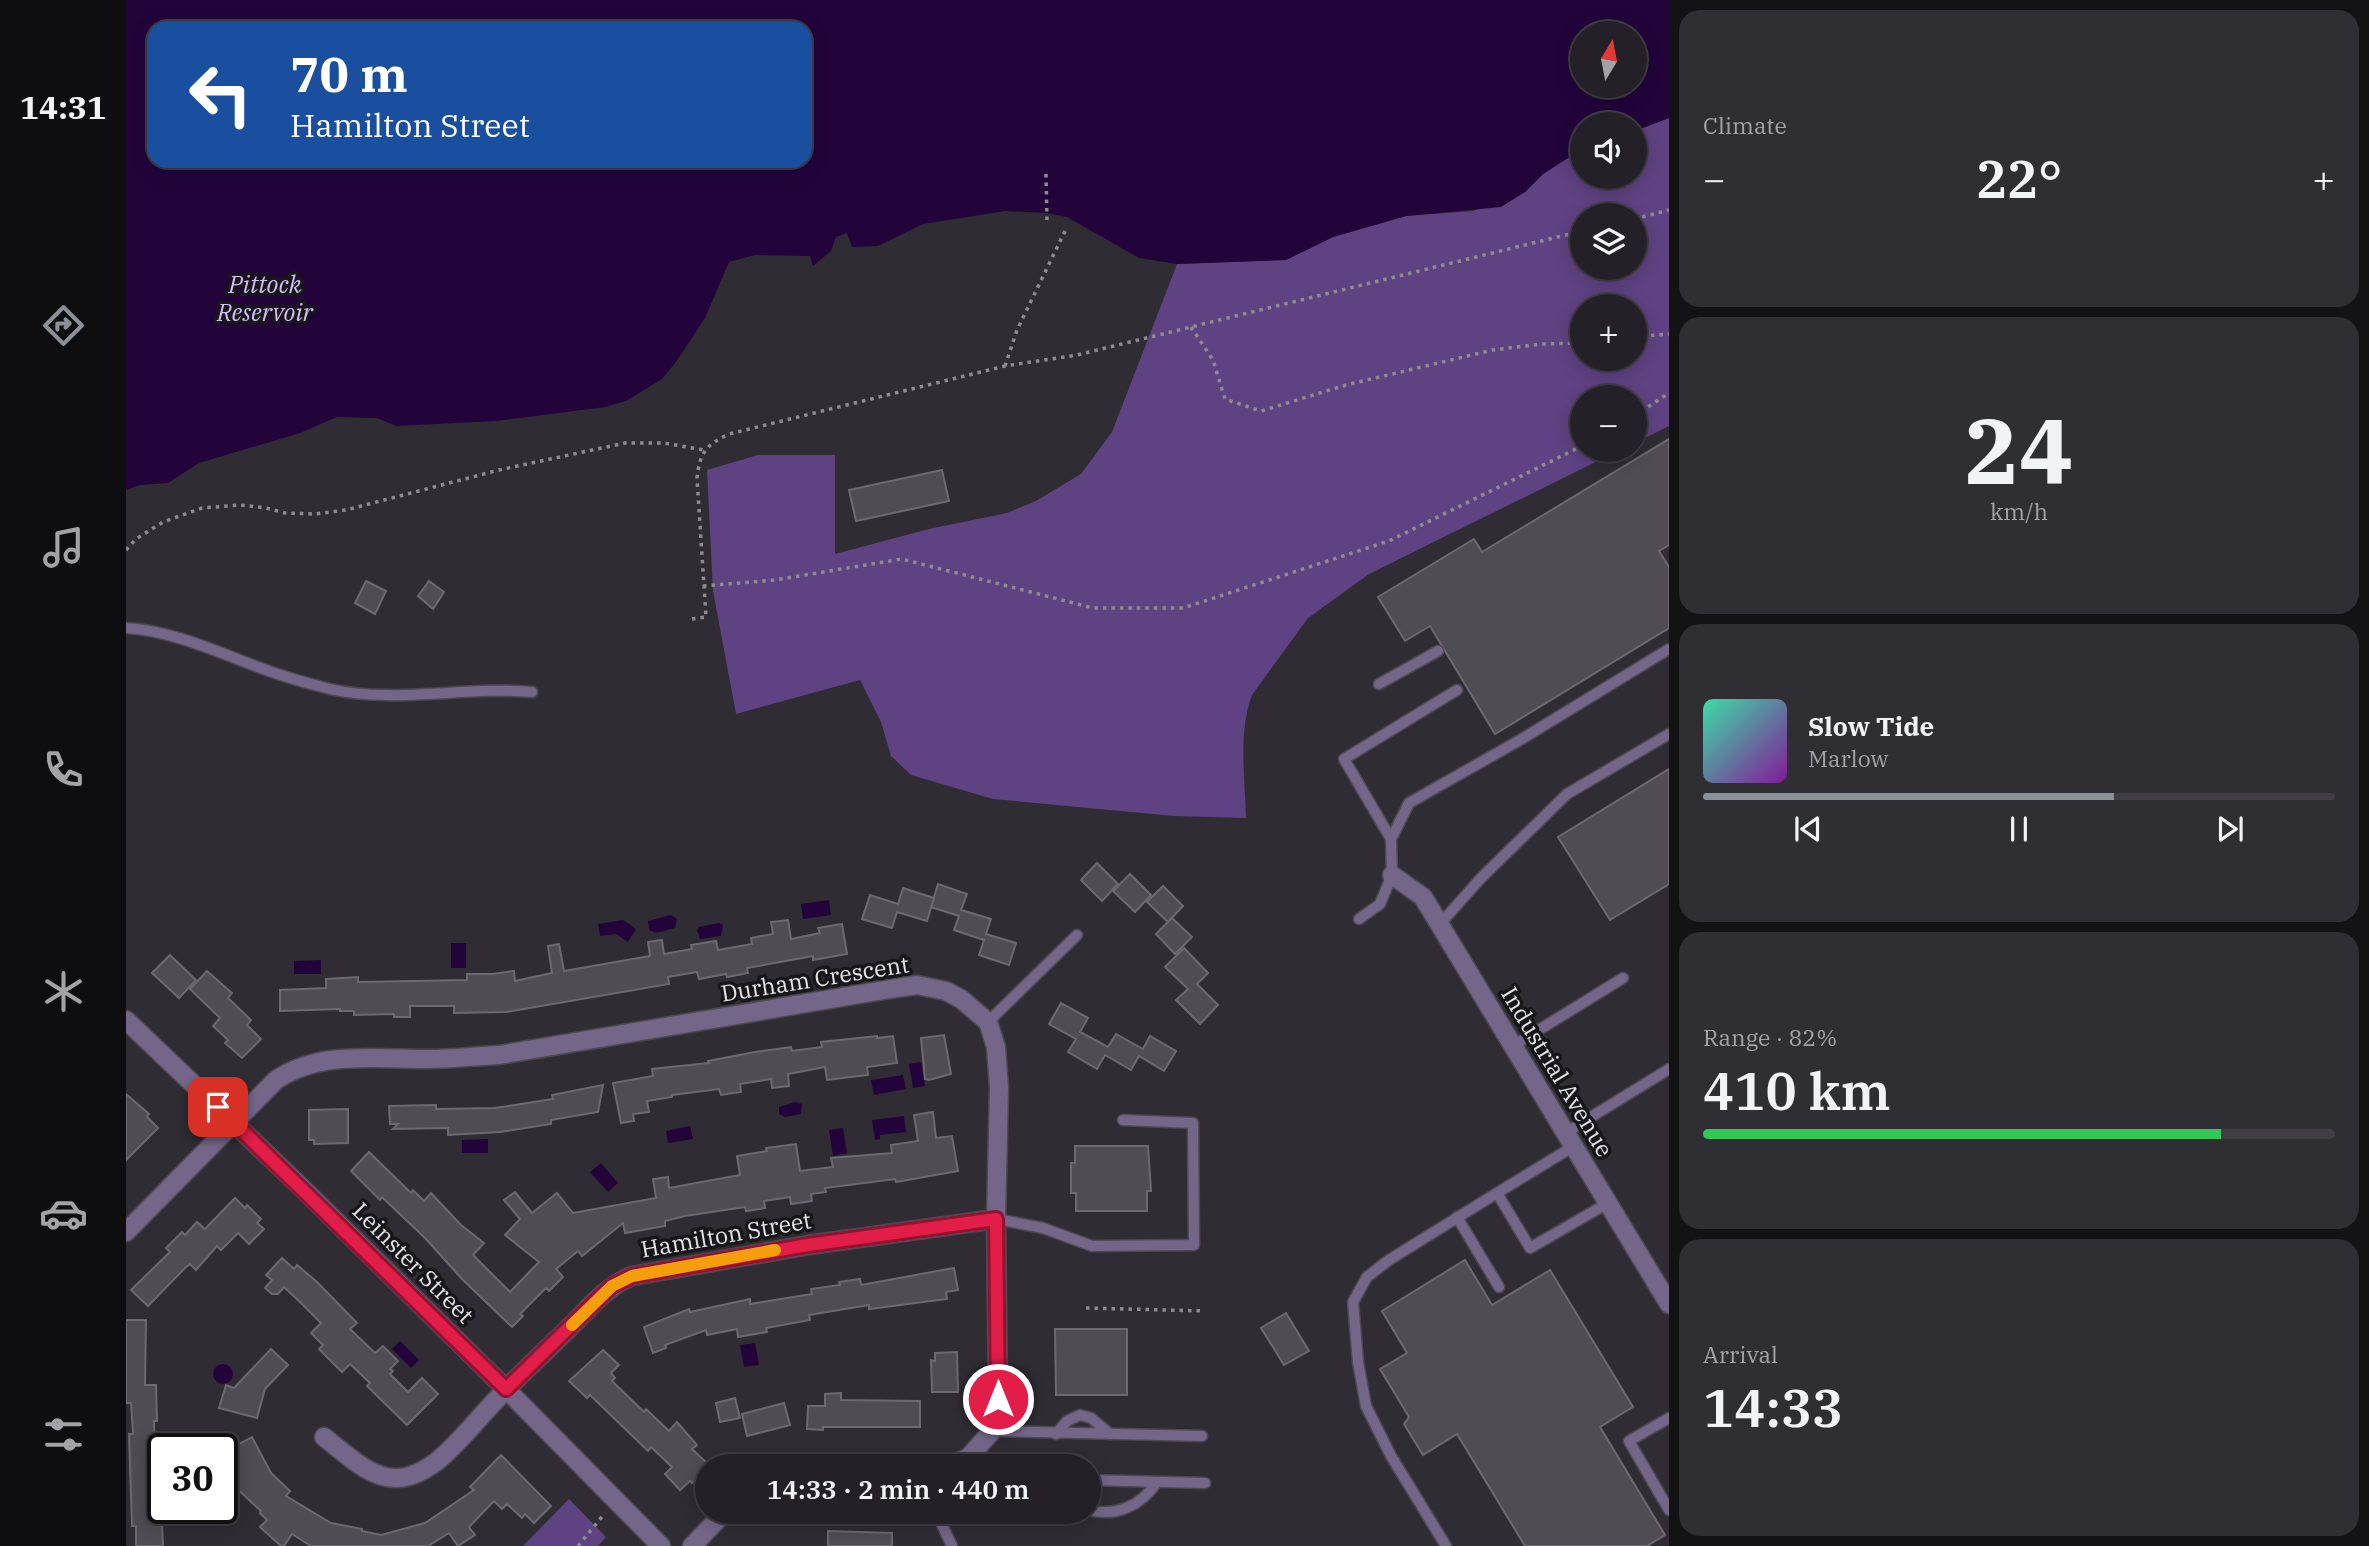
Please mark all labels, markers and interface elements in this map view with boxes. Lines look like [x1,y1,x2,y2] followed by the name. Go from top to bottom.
[1570,21,1647,98] north arrow
[1570,21,1647,462] map controls
[290,42,408,105] text: 70 m
[175,49,266,140] icon: left
[20,86,106,128] text: 14:31
[290,104,530,146] text: Hamilton Street
[1703,110,1787,140] text: Climate
[1570,112,1647,189] button: sound
[1976,145,2062,212] text: 22°
[1703,154,1726,203] text: −
[2312,154,2335,203] text: +
[1570,203,1647,280] button: layers
[216,268,315,328] water label: Pittock Reservoir
[1570,294,1647,371] button: +
[39,301,88,350] icon: directions
[1570,385,1647,462] button: −
[1964,391,2074,509] text: 24
[1990,496,2048,526] text: km/h
[39,523,88,572] icon: music
[1808,709,1934,743] text: Slow Tide
[1808,743,1888,773] text: Marlow
[39,745,88,794] icon: phone
[1789,810,1827,848] icon: previous
[2000,810,2038,848] icon: pause
[2211,810,2249,848] icon: next
[719,948,911,1008] street label: Durham Crescent
[39,967,88,1016] icon: climate
[1495,981,1620,1162] street label: Industrial Avenue
[1703,1022,1837,1052] text: Range · 82%
[1703,1057,1891,1124] text: 410 km
[188,1077,248,1137] pin
[199,1088,237,1126] icon: arrive
[39,1189,88,1238] icon: car
[347,1195,481,1329] street label: Leinster Street
[638,1204,813,1264] street label: Hamilton Street
[1703,1339,1778,1369] text: Arrival
[961,1362,1035,1436] position arrow
[1703,1374,1843,1441] text: 14:33
[39,1410,88,1459] icon: filters
[147,1433,238,1524] speed limit sign: 30
[767,1472,1029,1506] text: 14:33 · 2 min · 440 m

